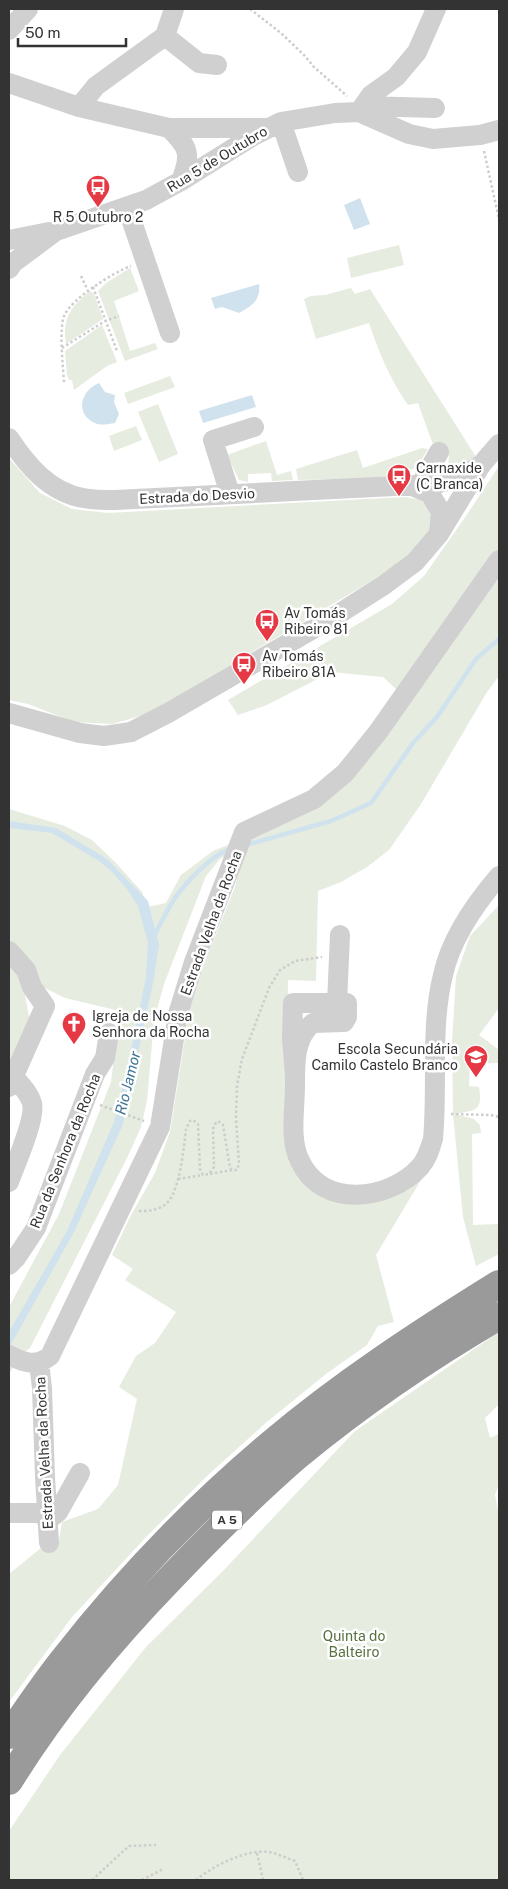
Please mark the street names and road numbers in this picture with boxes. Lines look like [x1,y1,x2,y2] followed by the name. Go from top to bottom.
[164,123,270,195] street label: Rua 5 de Outubro
[139,485,255,507] street label: Estrada do Desvio
[177,848,245,998] street label: Estrada Velha da Rocha
[27,1071,103,1231] street label: Rua da Senhora da Rocha
[32,1376,56,1530] street label: Estrada Velha da Rocha
[212,1510,242,1530] road number: A 5

